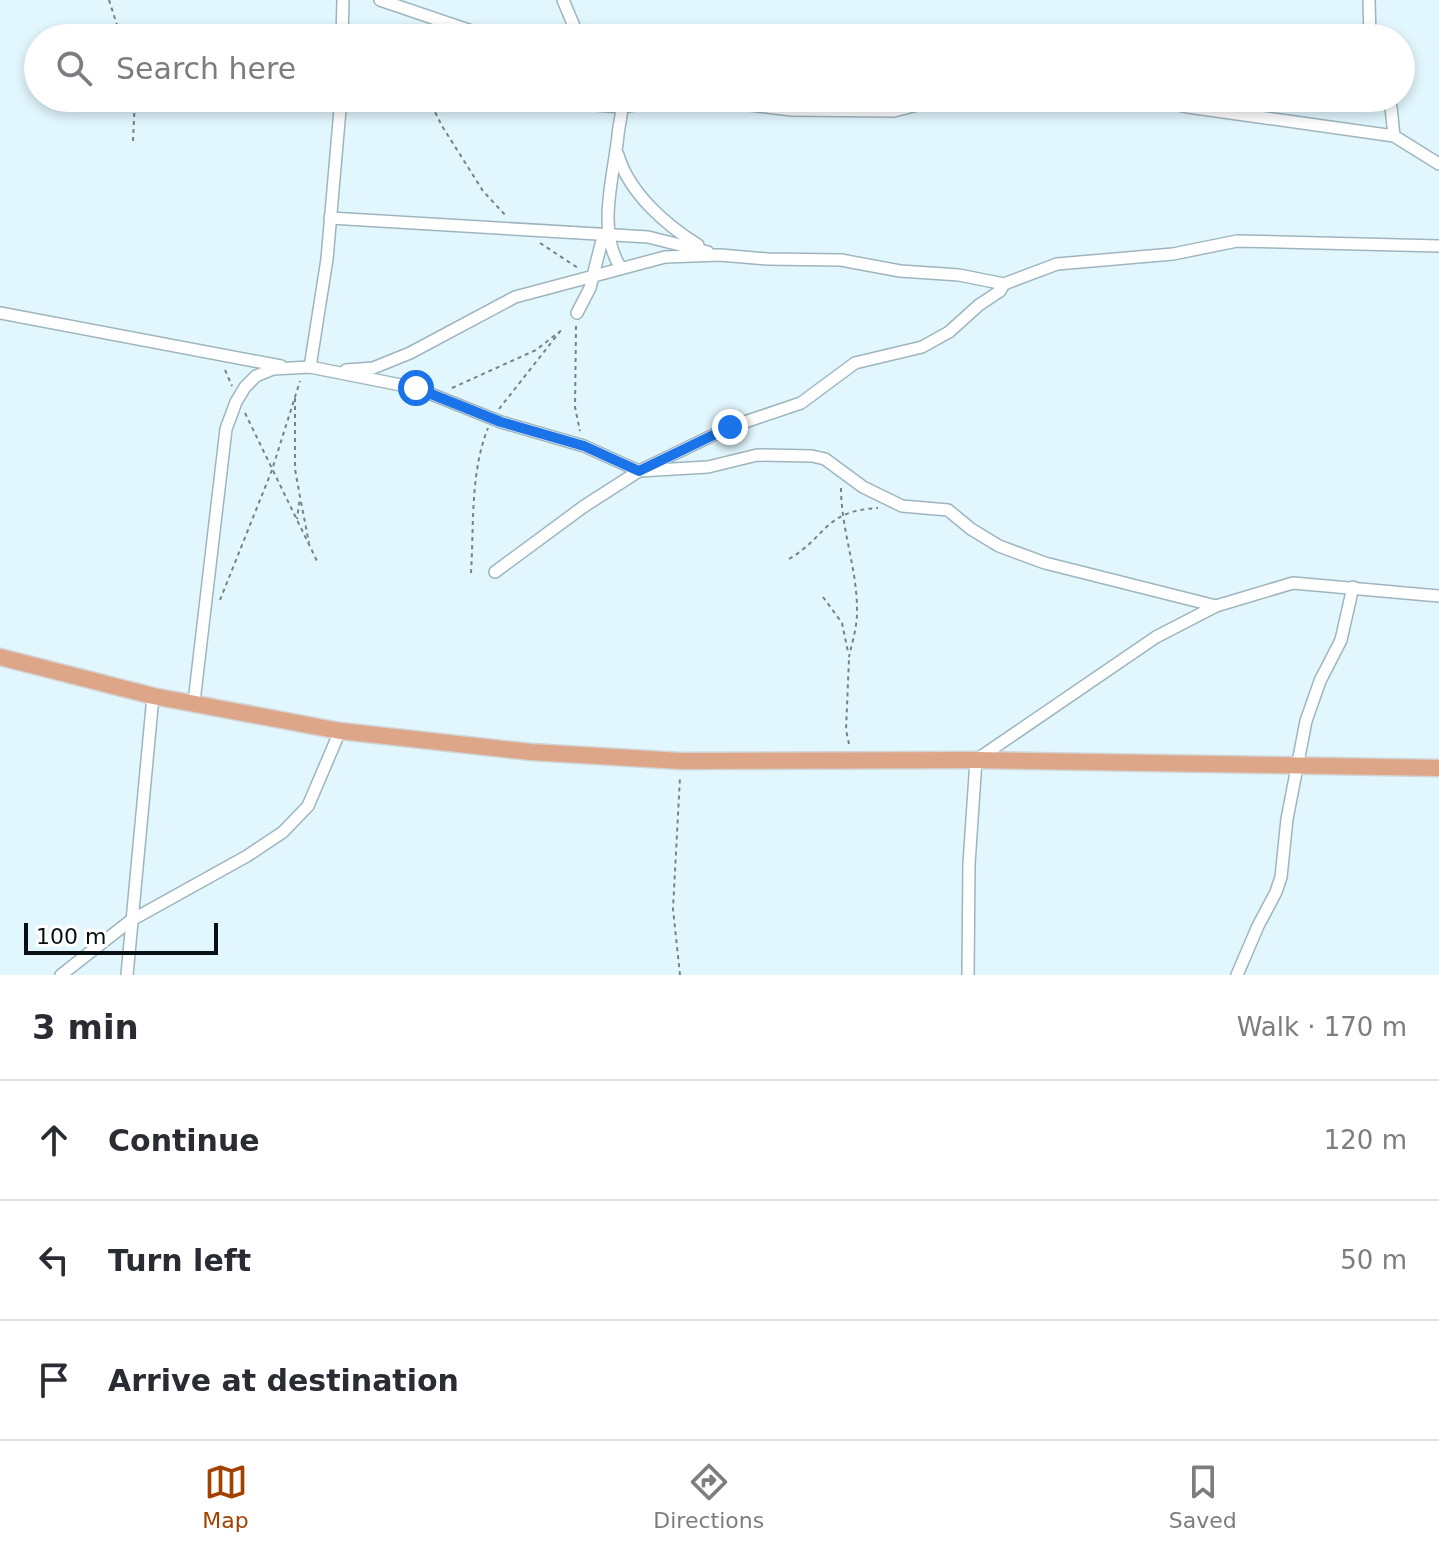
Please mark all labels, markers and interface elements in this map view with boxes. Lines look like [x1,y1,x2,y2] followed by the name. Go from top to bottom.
[24,24,1415,112] search box
[52,46,96,90] icon: search
[116,51,296,86] text: Search here
[398,370,434,406] route start
[712,409,748,445] route end
[24,919,218,955] scale bar
[36,924,106,949] text: 100 m
[32,1007,139,1047] text: 3 min
[1237,1012,1407,1042] text: Walk · 170 m
[32,1118,76,1162] icon: ahead
[108,1123,260,1158] text: Continue
[1324,1125,1407,1155] text: 120 m
[32,1238,76,1282] icon: left
[108,1243,251,1278] text: Turn left
[1340,1245,1407,1275] text: 50 m
[32,1358,76,1402] icon: arrive
[108,1363,459,1398] text: Arrive at destination
[202,1460,249,1533] tab: Map
[653,1460,764,1533] tab: Directions
[1169,1460,1237,1533] tab: Saved

